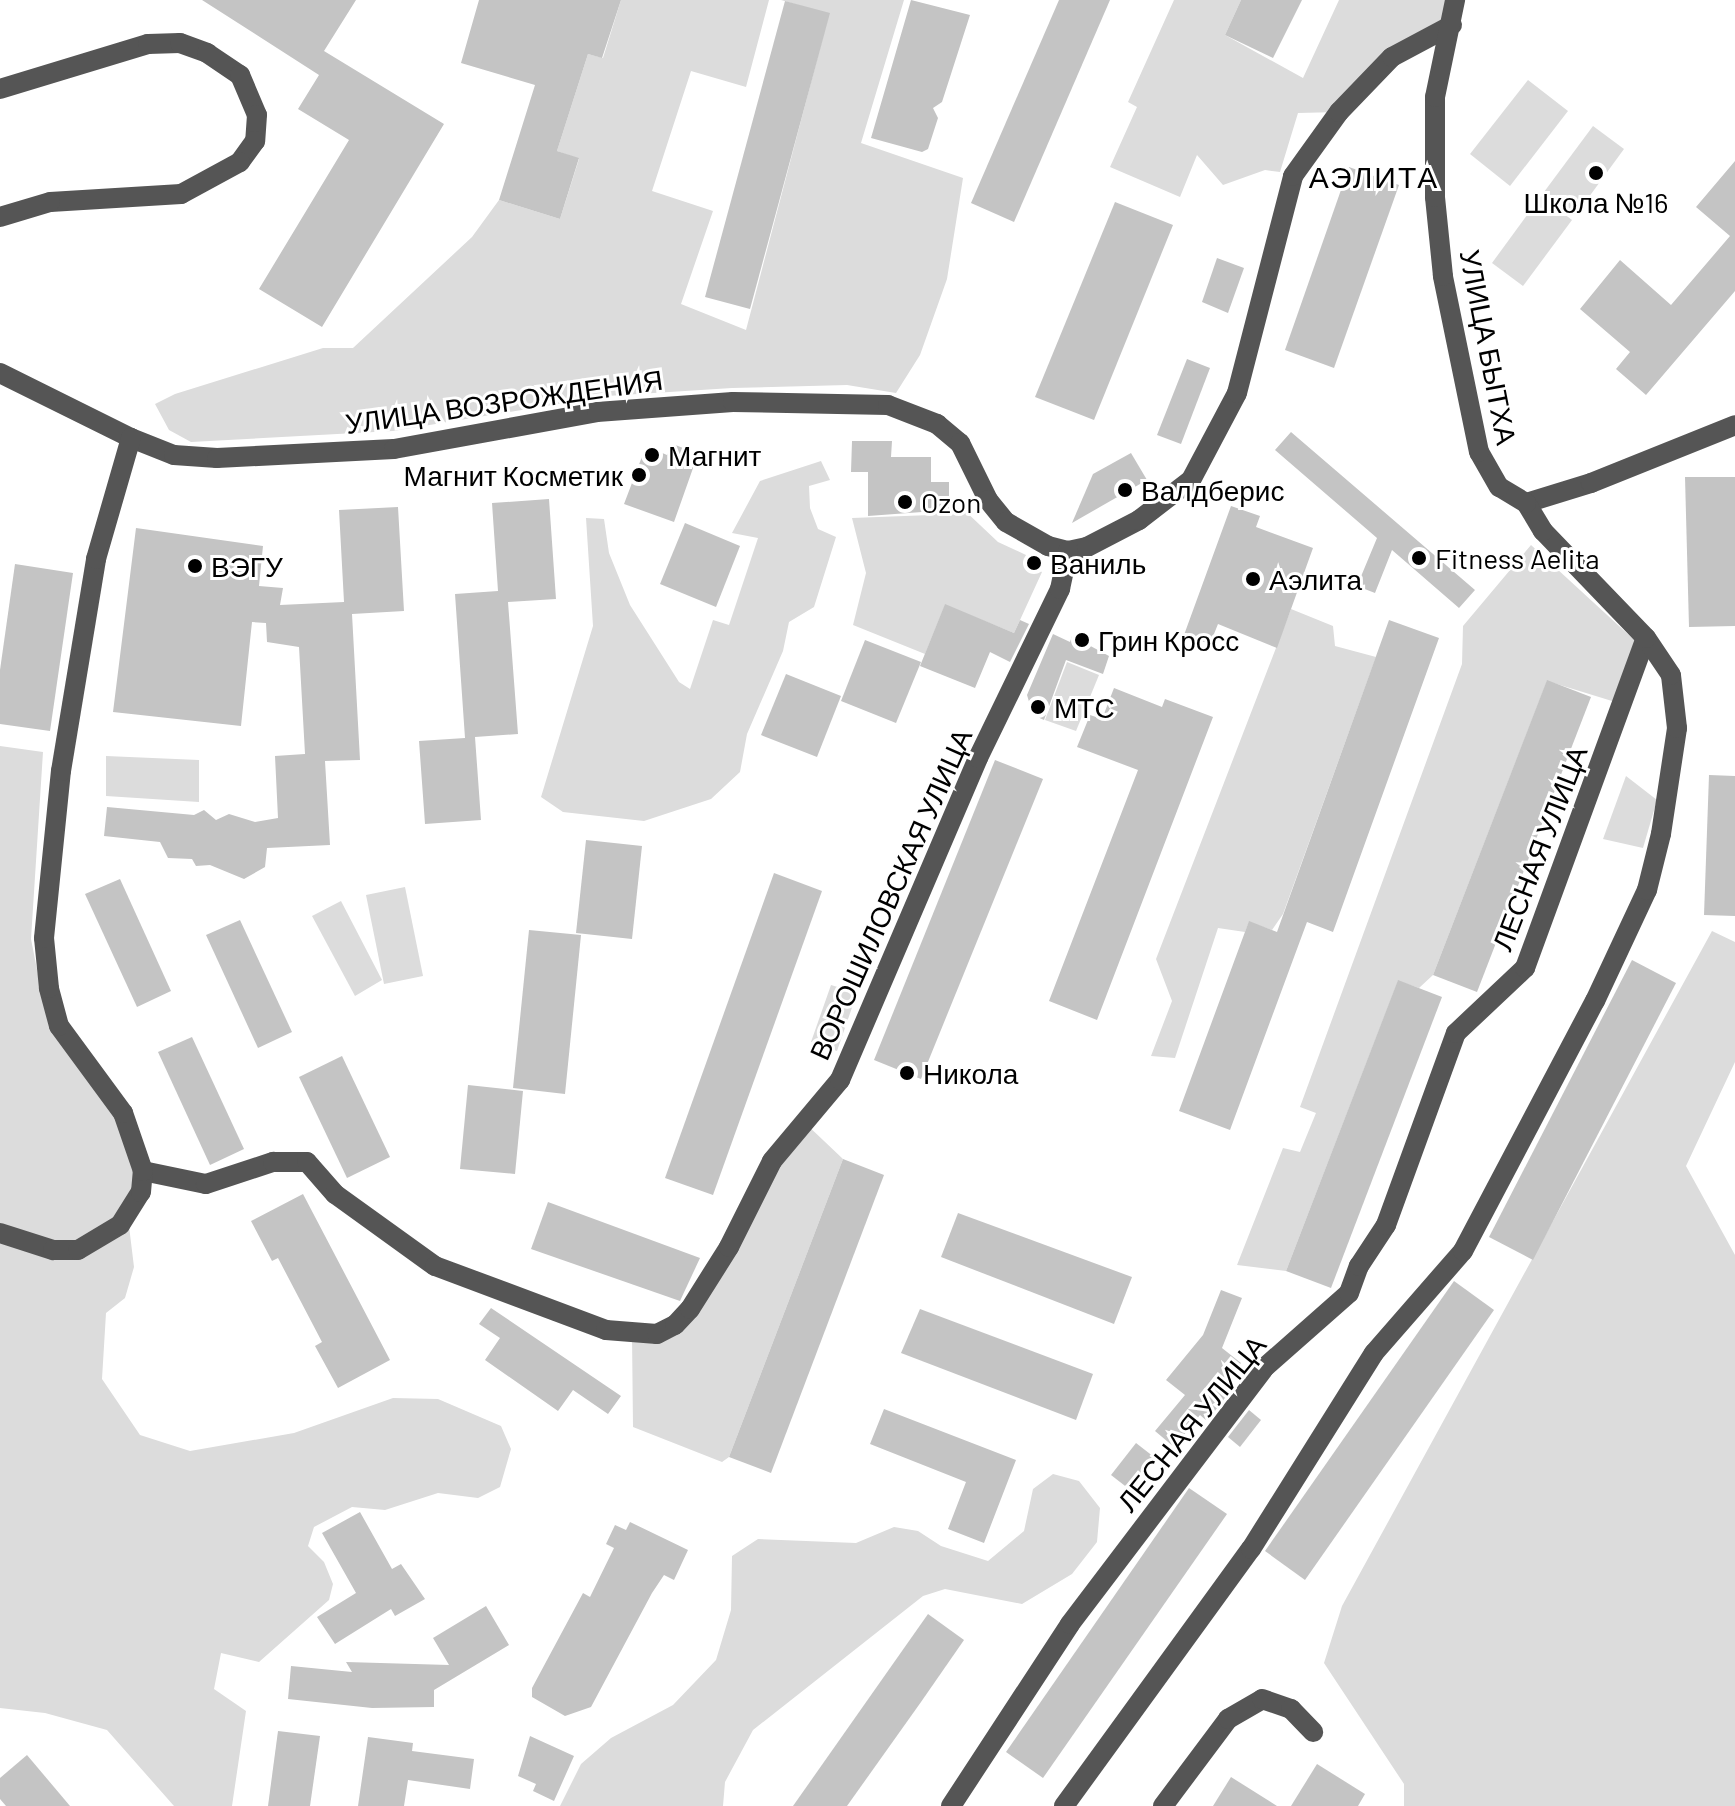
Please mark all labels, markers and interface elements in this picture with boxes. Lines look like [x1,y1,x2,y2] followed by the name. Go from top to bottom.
[1309,158,1439,194] district label: АЭЛИТА
[1587,164,1605,182] marker: Школа №16
[1524,185,1668,219] place label: Школа №16
[1454,247,1524,447] street label: УЛИЦА БЫТХА
[343,362,665,440] street label: УЛИЦА ВОЗРОЖДЕНИЯ
[668,438,761,472] place label: Магнит
[643,446,661,464] marker: Магнит
[404,458,623,492] place label: Магнит Косметик
[630,466,648,484] marker: Магнит Косметик
[1141,473,1284,507] place label: Валдберис
[1116,481,1134,499] marker: Валдберис
[921,485,981,519] place label: Ozon
[896,493,914,511] marker: Ozon
[1435,541,1600,575] place label: Fitness Aelita
[1050,546,1146,580] place label: Ваниль
[211,549,283,583] place label: ВЭГУ
[1410,549,1428,567] marker: Fitness Aelita
[1025,554,1043,572] marker: Ваниль
[186,557,204,575] marker: ВЭГУ
[1269,562,1362,596] place label: Аэлита
[1244,570,1262,588] marker: Аэлита
[1098,623,1239,657] place label: Грин Кросс
[1073,631,1091,649] marker: Грин Кросс
[1054,690,1115,724] place label: МТС
[1029,698,1047,716] marker: МТС
[802,723,978,1065] street label: ВОРОШИЛОВСКАЯ УЛИЦА
[1484,741,1594,955] street label: ЛЕСНАЯ УЛИЦА
[923,1056,1018,1090] place label: Никола
[898,1064,916,1082] marker: Никола
[1110,1328,1272,1518] street label: ЛЕСНАЯ УЛИЦА

